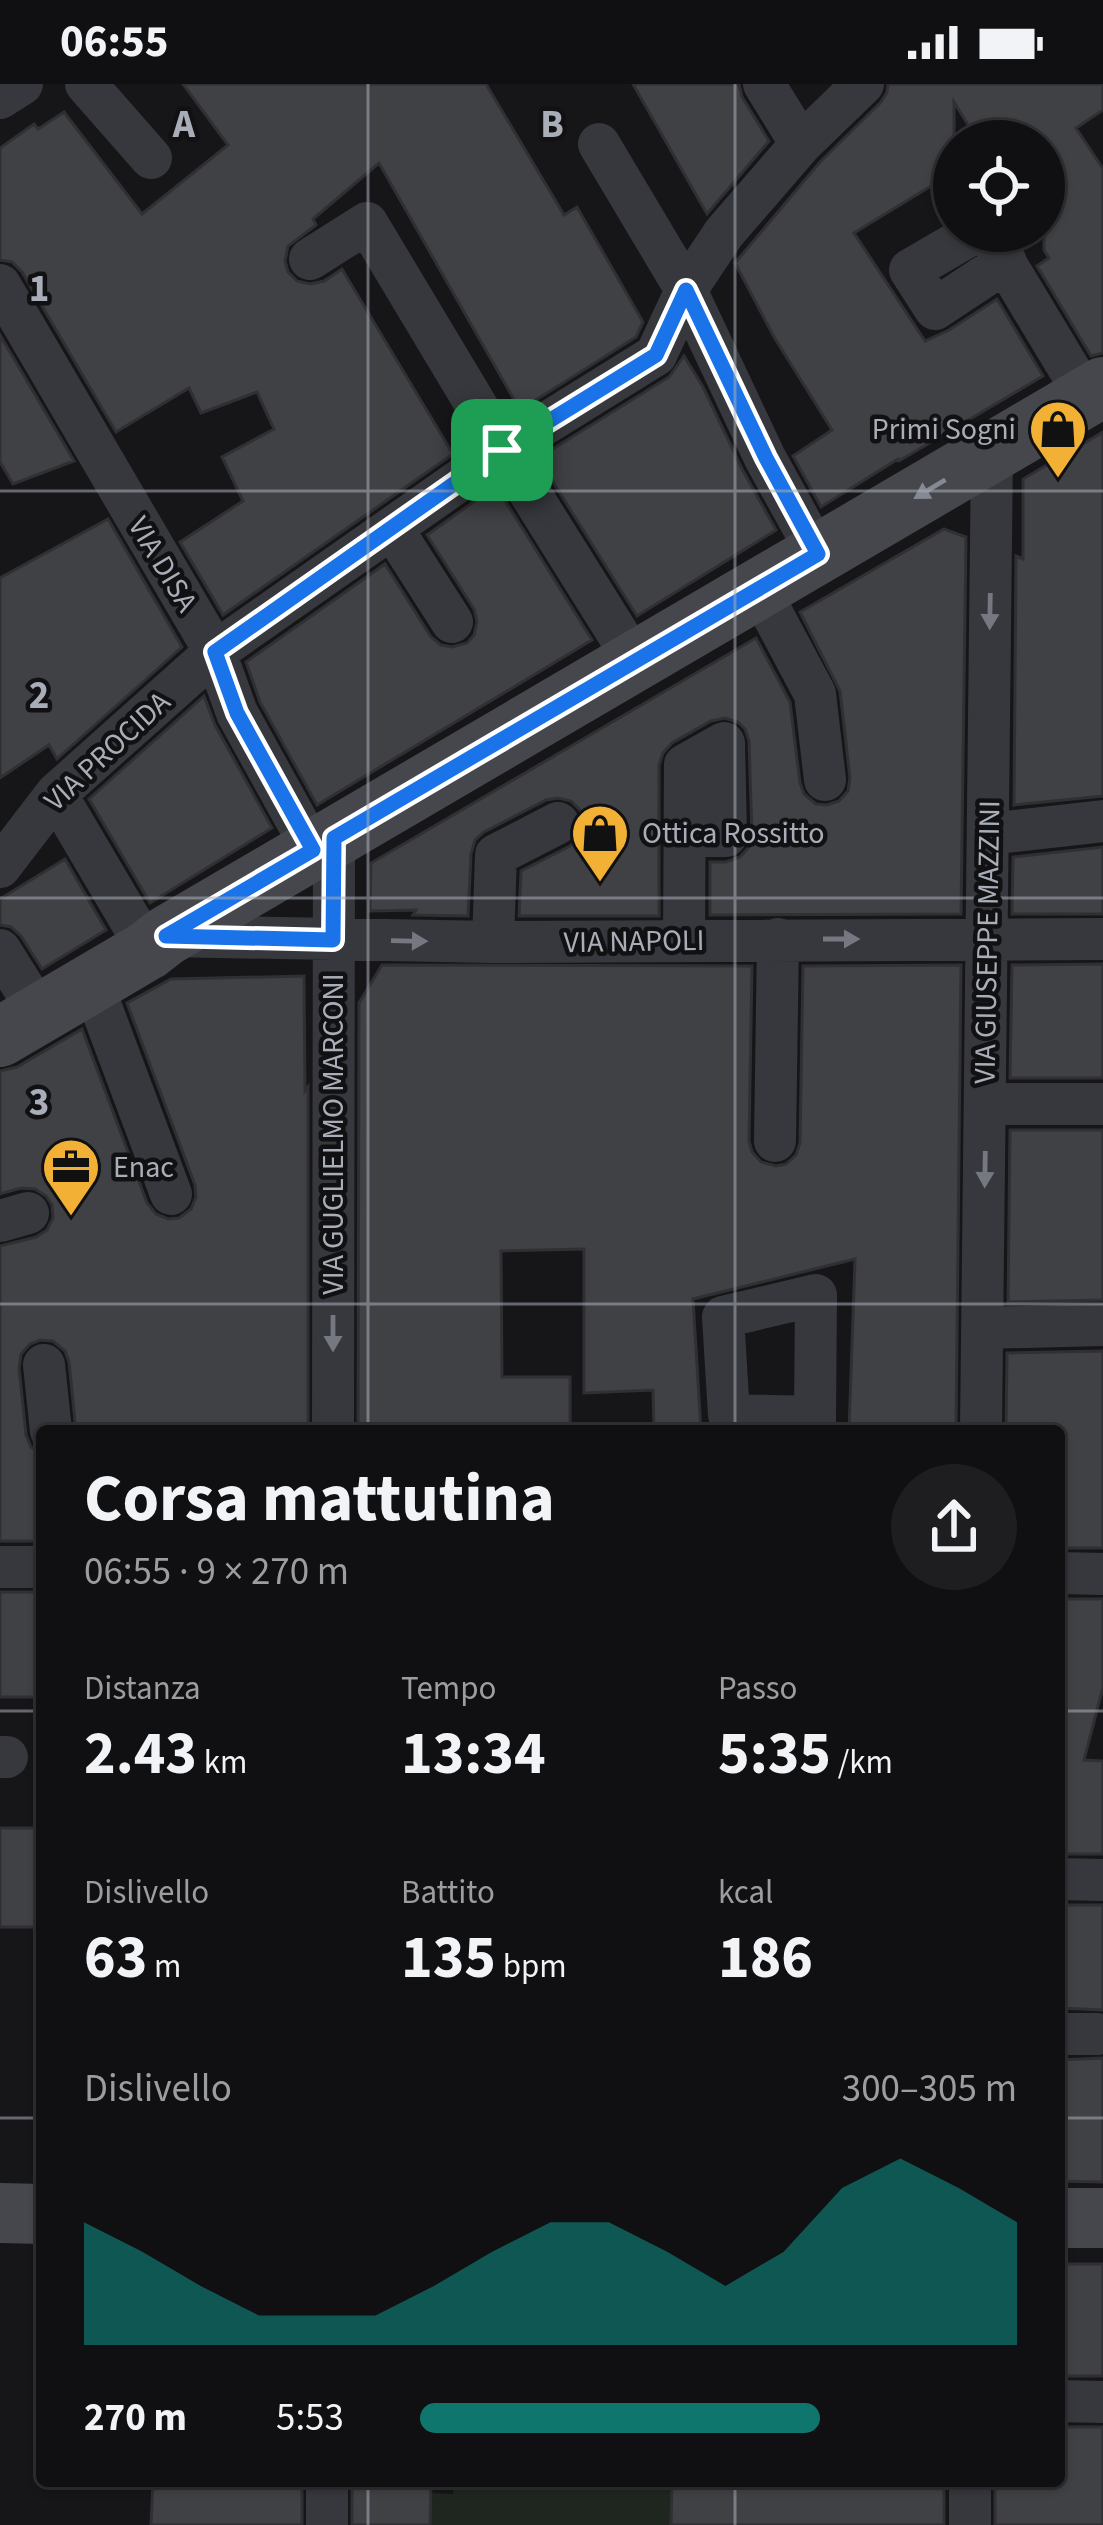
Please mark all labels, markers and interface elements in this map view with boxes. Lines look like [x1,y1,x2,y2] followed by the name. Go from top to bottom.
[60,10,169,74] text: 06:55
[172,97,196,153] text: A
[540,97,564,153] text: B
[933,120,1065,252] map controls
[933,120,1065,252] button: locate
[29,261,49,317] text: 1
[1027,398,1089,480] shop icon: Primi Sogni
[451,399,553,501] pin
[872,408,1016,451] place label: Primi Sogni
[469,417,535,483] icon: arrive
[913,477,946,498] one-way arrow
[117,508,208,621] street label: VIA DISA
[980,593,1000,631] one-way arrow
[29,668,49,724] text: 2
[35,681,181,821] street label: VIA PROCIDA
[964,800,1011,1084] street label: VIA GIUSEPPE MAZZINI
[569,802,631,884] shop icon: Ottica Rossitto
[642,812,825,855] place label: Ottica Rossitto
[563,919,705,964] street label: VIA NAPOLI
[823,929,861,949] one-way arrow
[391,931,429,951] one-way arrow
[312,973,355,1295] street label: VIA GUGLIELMO MARCONI
[29,1075,49,1131] text: 3
[40,1136,102,1218] office icon: Enac
[113,1146,174,1189] place label: Enac
[975,1151,994,1189] one-way arrow
[323,1315,343,1353] one-way arrow
[84,1452,555,1546] text: Corsa mattutina
[891,1464,1017,1590] button: share
[84,1544,349,1600] text: 06:55 · 9 × 270 m
[84,1665,201,1712] text: Distanza
[401,1665,496,1712] text: Tempo
[718,1665,797,1712] text: Passo
[84,1712,197,1797] text: 2.43
[401,1712,546,1797] text: 13:34
[718,1712,831,1797] text: 5:35
[197,1739,247,1786] text: km
[831,1739,893,1786] text: /km
[84,1869,209,1916] text: Dislivello
[401,1869,495,1916] text: Battito
[718,1869,774,1916] text: kcal
[84,1916,147,2001] text: 63
[401,1916,496,2001] text: 135
[718,1916,813,2001] text: 186
[147,1943,181,1990] text: m
[496,1943,567,1990] text: bpm
[84,2061,232,2117] text: Dislivello
[842,2061,1017,2117] text: 300–305 m
[84,2390,187,2446] text: 270 m
[276,2390,344,2446] text: 5:53

